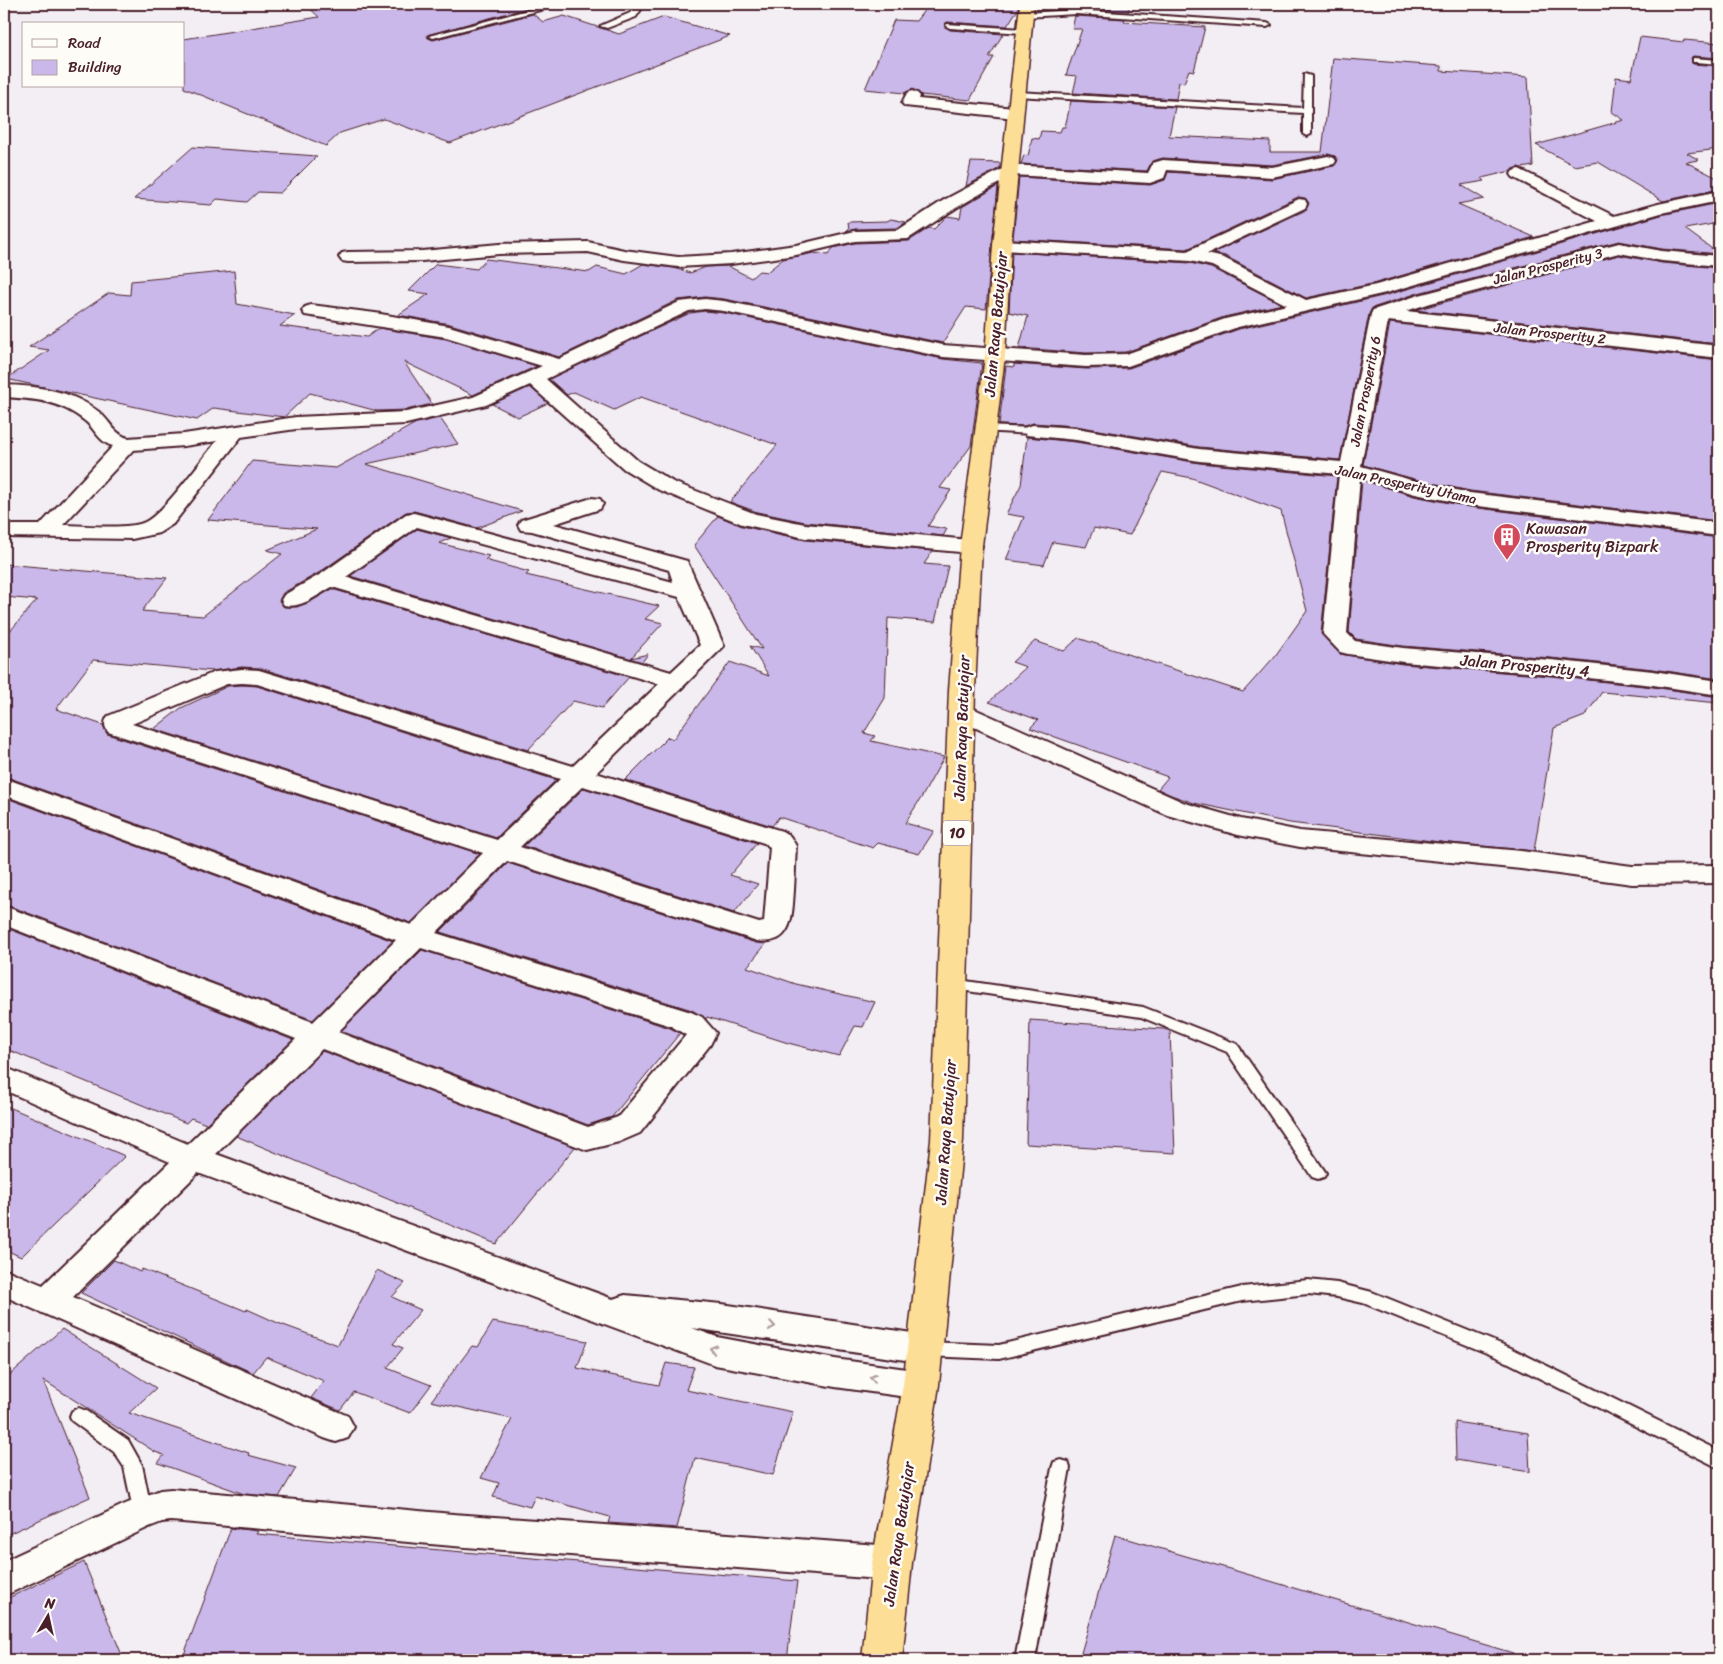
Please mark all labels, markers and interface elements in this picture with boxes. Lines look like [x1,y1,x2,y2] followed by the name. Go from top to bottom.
[22,22,185,88] legend
[68,30,101,56] text: Road
[68,54,122,80] text: Building
[1490,241,1606,292] street label: Jalan Prosperity 3
[975,249,1016,399] street label: Jalan Raya Batujajar
[1492,315,1607,352] street label: Jalan Prosperity 2
[1342,334,1388,450] street label: Jalan Prosperity 6
[1332,457,1479,512] street label: Jalan Prosperity Utama
[1526,514,1659,561] place label: Kawasan Prosperity Bizpark
[1492,522,1522,561] building icon: Kawasan Prosperity Bizpark
[1458,645,1591,686] street label: Jalan Prosperity 4
[944,653,979,802] street label: Jalan Raya Batujajar
[943,820,971,846] road number: 10
[926,1057,965,1207] street label: Jalan Raya Batujajar
[768,1320,777,1330] one-way arrow
[709,1345,718,1355] one-way arrow
[868,1373,876,1384] one-way arrow
[874,1459,923,1609] street label: Jalan Raya Batujajar
[42,1590,57,1617] text: N
[22,1592,72,1642] north arrow

